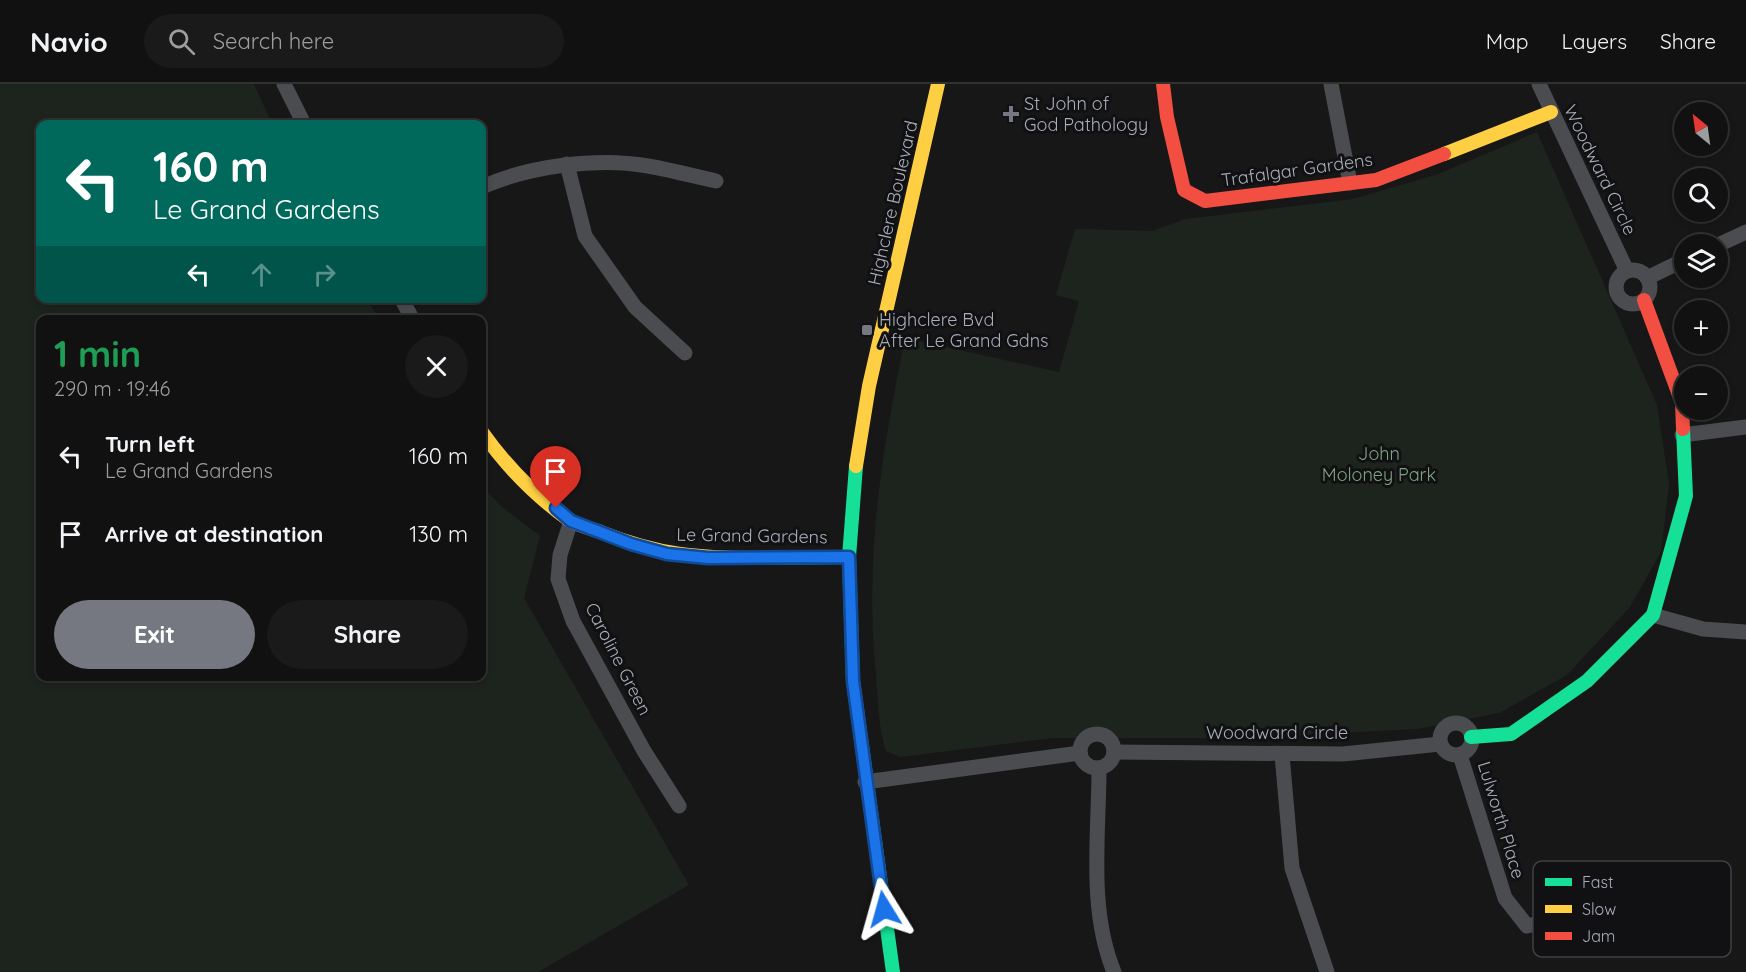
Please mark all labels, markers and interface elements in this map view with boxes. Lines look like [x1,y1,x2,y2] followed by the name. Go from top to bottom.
[144,14,564,68] search box
[30,24,108,59] text: Navio
[165,25,198,58] icon: search
[213,27,334,55] text: Search here
[1486,28,1529,54] text: Map
[1562,28,1627,54] text: Layers
[1660,28,1716,54] text: Share
[1024,92,1148,136] place label: St John of God Pathology
[1559,101,1642,239] street label: Woodward Circle
[1674,102,1728,156] north arrow
[1674,102,1728,420] map controls
[1002,105,1020,123] marker: St John of God Pathology
[862,118,923,287] street label: Highclere Boulevard
[153,140,269,193] text: 160 m
[54,144,132,222] icon: left
[1220,147,1374,192] street label: Trafalgar Gardens
[1674,168,1728,222] button: search
[153,192,380,226] text: Le Grand Gardens
[1674,234,1728,288] button: layers
[182,258,215,291] icon: left
[245,258,278,291] icon: ahead
[308,258,341,291] icon: right
[1674,300,1728,354] button: +
[879,308,1049,352] place label: Highclere Bvd After Le Grand Gdns
[860,323,874,337] marker: Highclere Bvd After Le Grand Gdns
[54,331,141,376] text: 1 min
[405,335,468,398] button: close
[1674,366,1728,420] button: −
[54,376,170,401] text: 290 m · 19:46
[105,430,195,458] text: Turn left
[54,440,87,473] icon: left
[409,442,468,470] text: 160 m
[1322,442,1436,486] park label: John Moloney Park
[530,446,581,508] pin
[539,455,572,488] icon: arrive
[105,458,273,483] text: Le Grand Gardens
[54,518,87,551] icon: arrive
[105,520,323,548] text: Arrive at destination
[409,520,468,548] text: 130 m
[676,523,828,548] street label: Le Grand Gardens
[580,599,657,719] street label: Caroline Green
[54,600,255,669] button: Exit
[267,600,468,669] button: Share
[1206,721,1348,744] street label: Woodward Circle
[1473,758,1530,881] street label: Lulworth Place
[1533,861,1731,957] legend
[1582,872,1613,892] text: Fast
[852,877,916,941] position arrow
[1582,899,1616,919] text: Slow
[1582,926,1615,946] text: Jam

